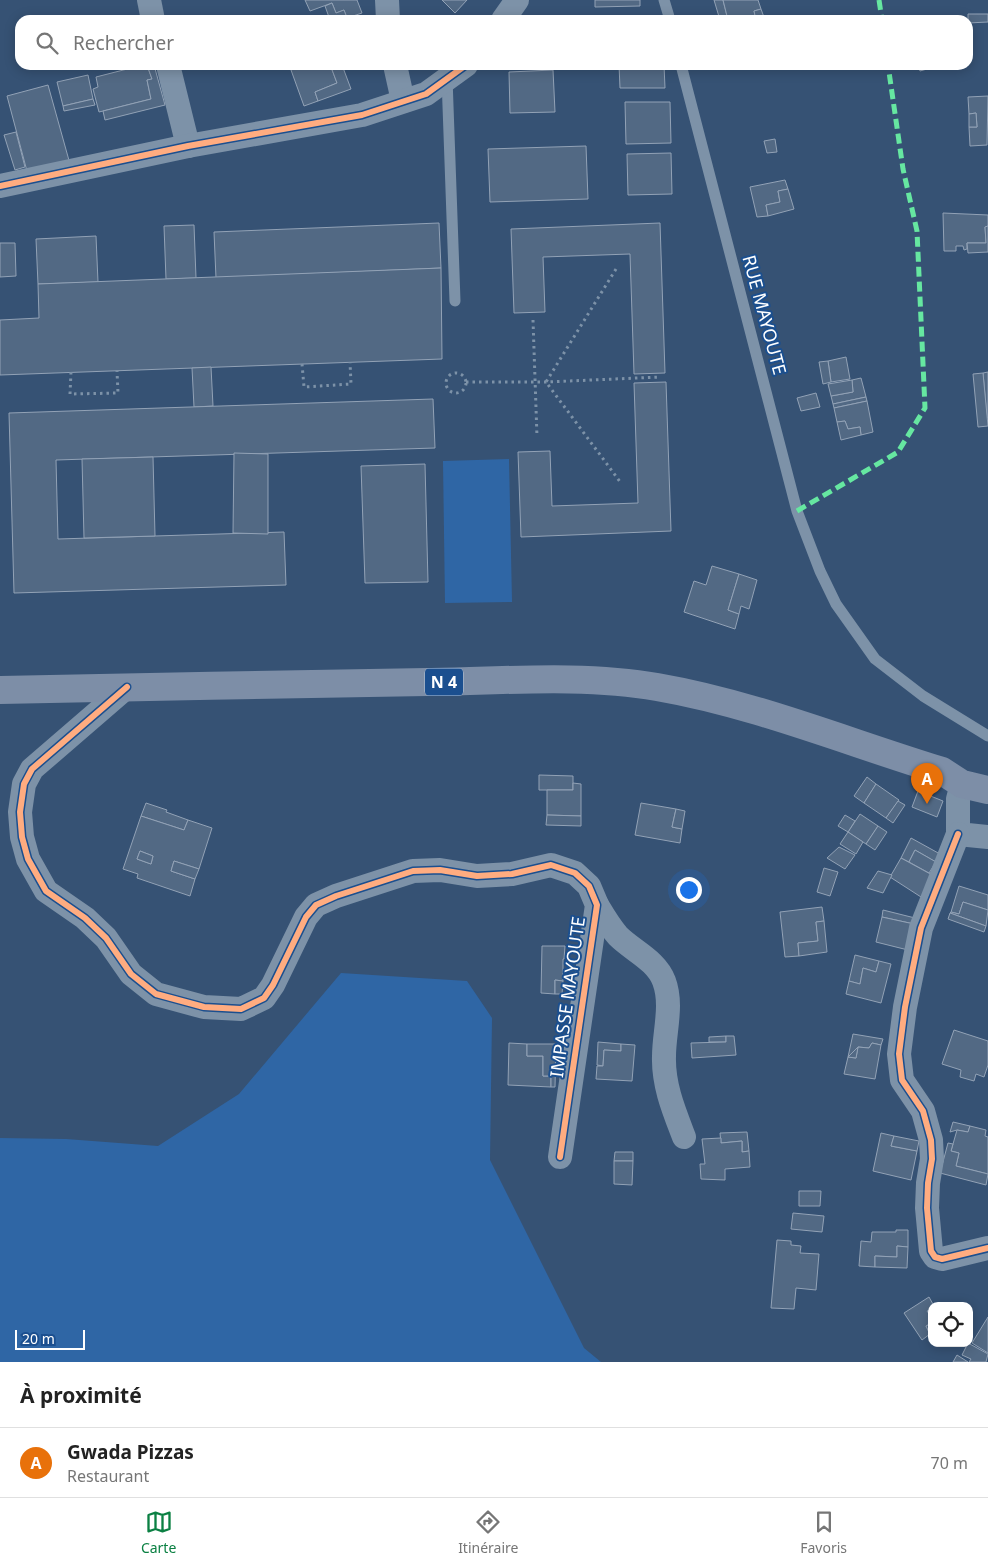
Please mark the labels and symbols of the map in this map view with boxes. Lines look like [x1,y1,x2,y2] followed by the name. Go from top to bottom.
[737,252,792,377] street label: RUE MAYOUTE
[425,669,463,696] road number: N 4
[911,763,943,804] pin: A
[676,877,702,903] your location
[544,915,590,1079] street label: IMPASSE MAYOUTE
[15,1327,85,1350] scale bar

